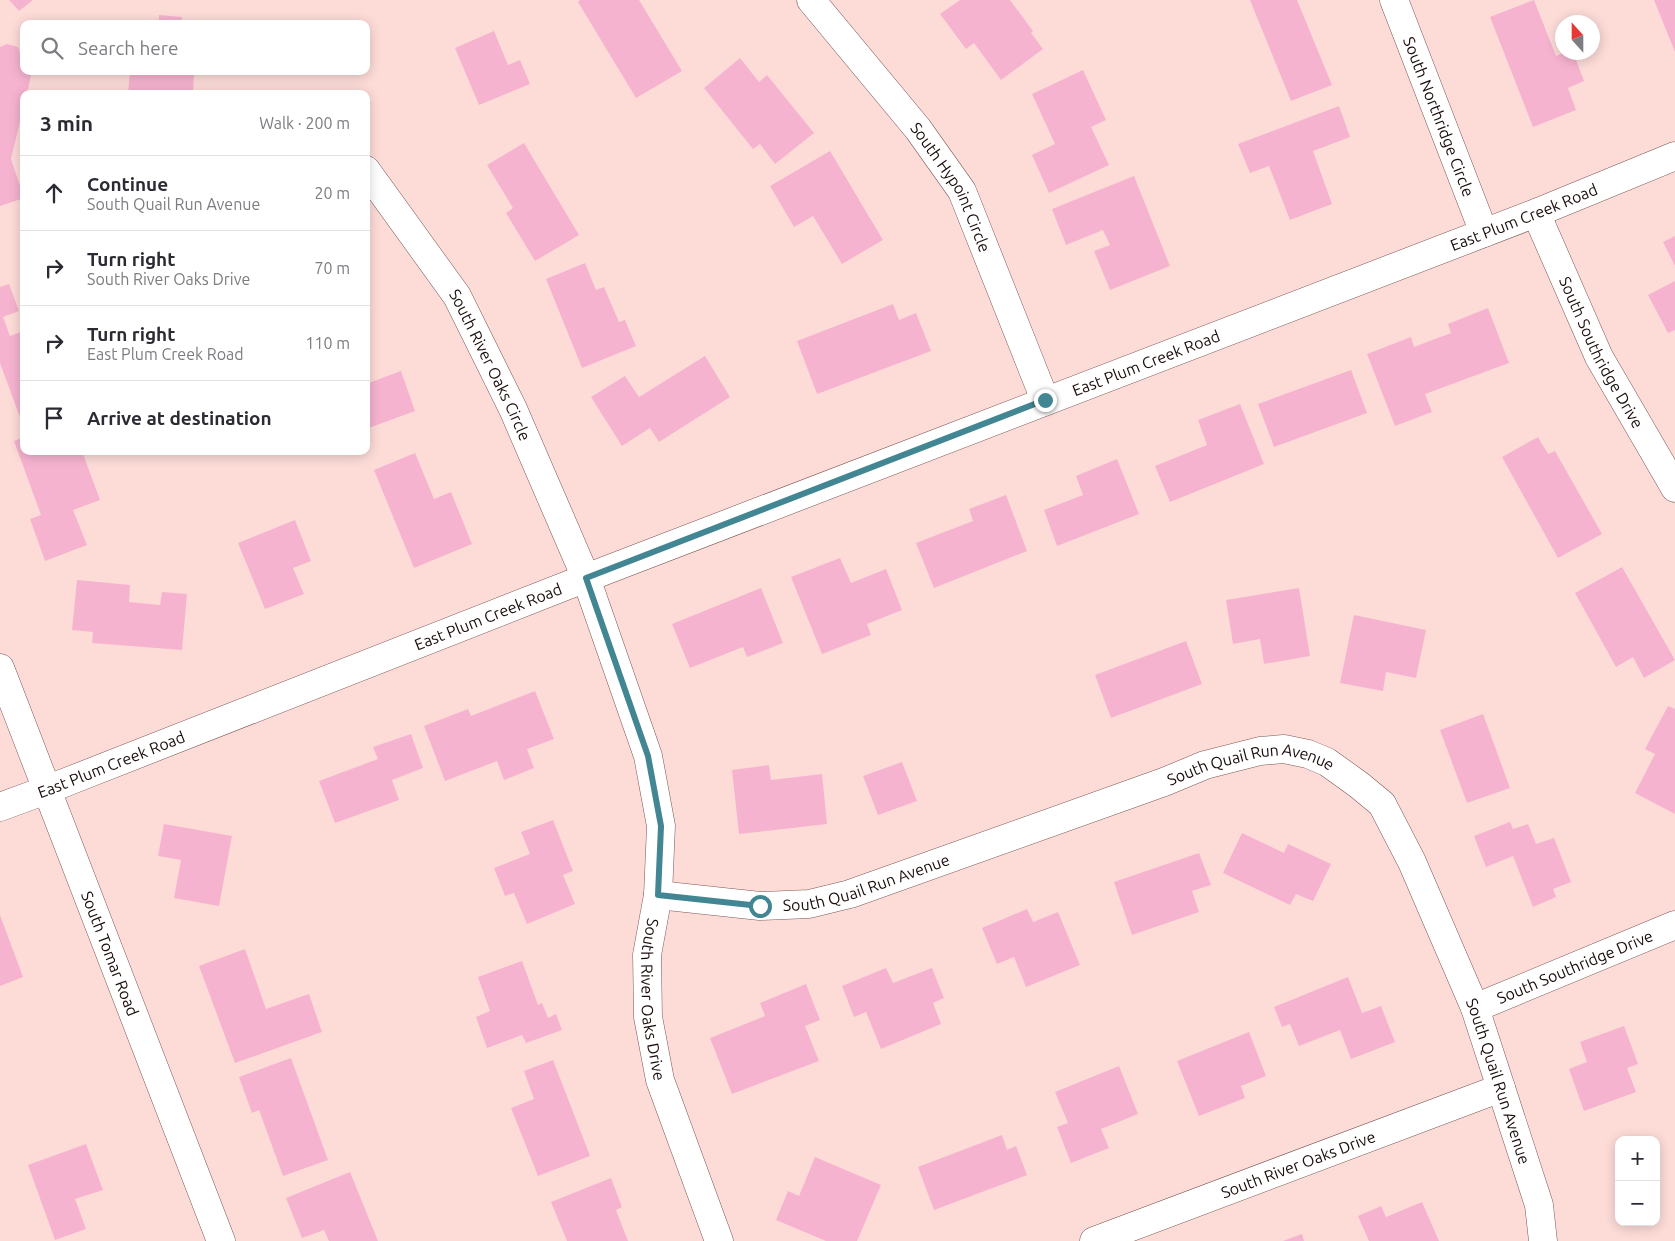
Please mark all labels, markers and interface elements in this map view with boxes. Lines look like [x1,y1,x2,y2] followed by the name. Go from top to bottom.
[1555,15,1600,60] north arrow
[20,20,370,75] search box
[38,34,66,62] icon: search
[1400,34,1478,199] street label: South Northridge Circle
[78,37,178,59] text: Search here
[40,111,93,135] text: 3 min
[259,114,350,132] text: Walk · 200 m
[907,119,994,255] street label: South Hypoint Circle
[87,173,168,195] text: Continue
[40,179,68,207] icon: ahead
[1448,180,1600,254] street label: East Plum Creek Road
[314,184,350,202] text: 20 m
[87,195,260,213] text: South Quail Run Avenue
[87,248,175,270] text: Turn right
[40,254,68,282] icon: right
[314,259,350,277] text: 70 m
[87,270,250,288] text: South River Oaks Drive
[1556,274,1647,431] street label: South Southridge Drive
[446,286,535,443] street label: South River Oaks Circle
[87,323,175,345] text: Turn right
[1070,326,1222,399] street label: East Plum Creek Road
[40,329,68,357] icon: right
[305,334,350,352] text: 110 m
[87,345,244,363] text: East Plum Creek Road
[1034,389,1057,412] route end
[40,404,68,432] icon: arrive
[87,407,272,429] text: Arrive at destination
[412,579,564,653] street label: East Plum Creek Road
[35,727,187,801] street label: East Plum Creek Road
[1164,740,1338,789] street label: South Quail Run Avenue
[782,850,952,914] street label: South Quail Run Avenue
[78,889,142,1018] street label: South Tomar Road
[749,895,772,918] route start
[638,917,669,1082] street label: South River Oaks Drive
[1494,926,1655,1007] street label: South Southridge Drive
[1463,995,1534,1166] street label: South Quail Run Avenue
[1218,1127,1378,1201] street label: South River Oaks Drive
[1615,1136,1660,1226] map controls
[1615,1136,1660,1181] button: +
[1615,1181,1660,1226] button: −

